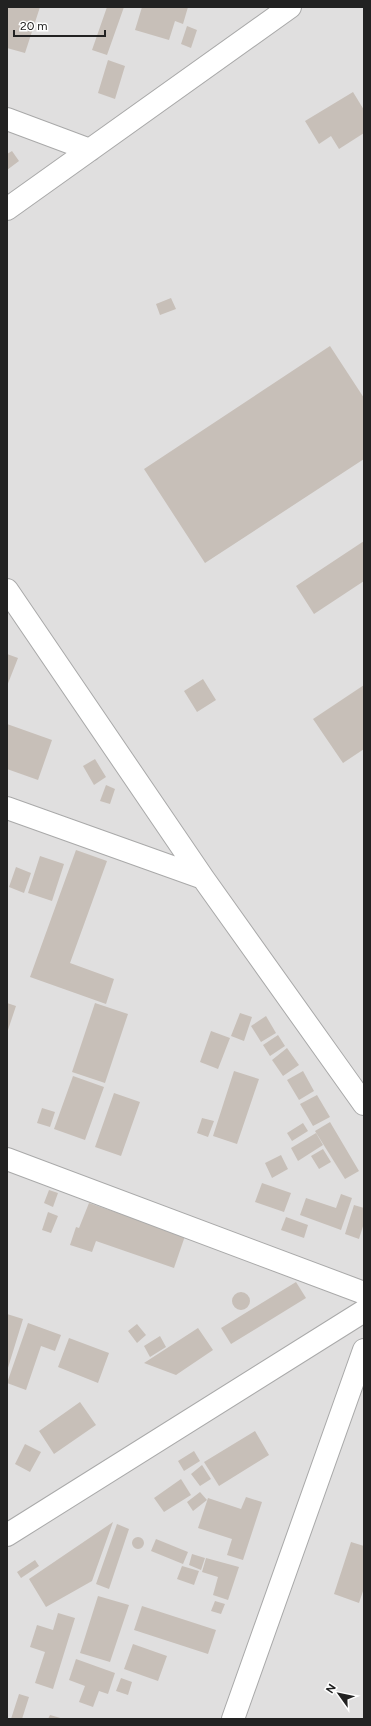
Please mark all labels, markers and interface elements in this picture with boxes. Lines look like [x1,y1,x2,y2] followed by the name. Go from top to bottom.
[14,12,105,38] scale bar
[20,19,48,33] text: 20 m
[319,1674,359,1714] north arrow
[323,1682,339,1696] text: N

